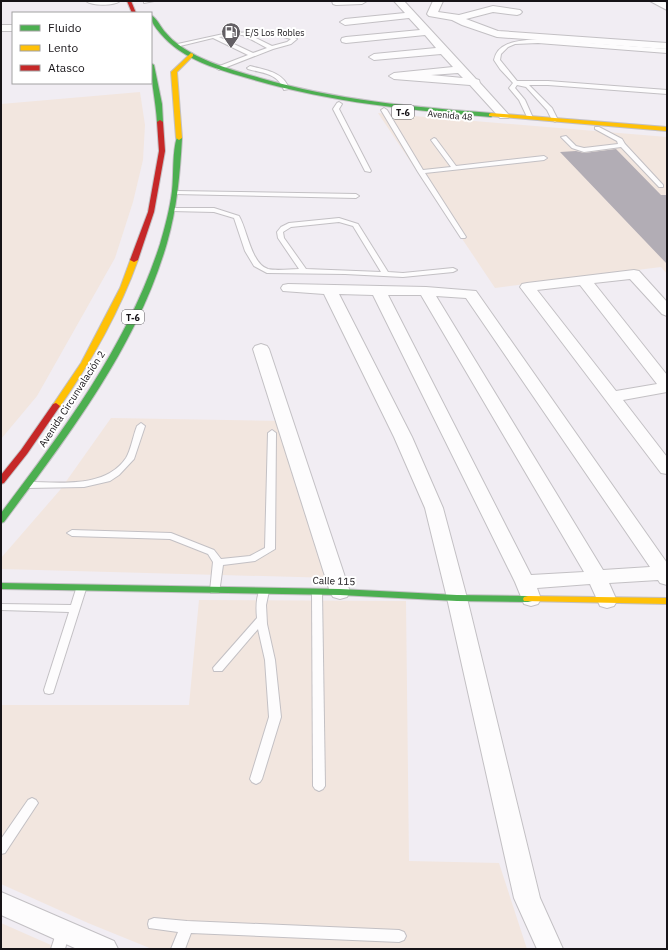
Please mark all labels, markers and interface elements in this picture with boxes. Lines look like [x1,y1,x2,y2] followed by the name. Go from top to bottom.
[12,12,152,84] legend
[48,20,82,35] text: Fluido
[220,21,242,49] fuel station icon: E/S Los Robles
[245,27,305,38] place label: E/S Los Robles
[48,40,78,55] text: Lento
[48,60,85,75] text: Atasco
[392,105,414,119] road number: T-6
[427,108,473,122] street label: Avenida 48
[122,310,144,324] road number: T-6
[36,348,108,450] street label: Avenida Circunvalación 2
[312,574,356,588] street label: Calle 115

